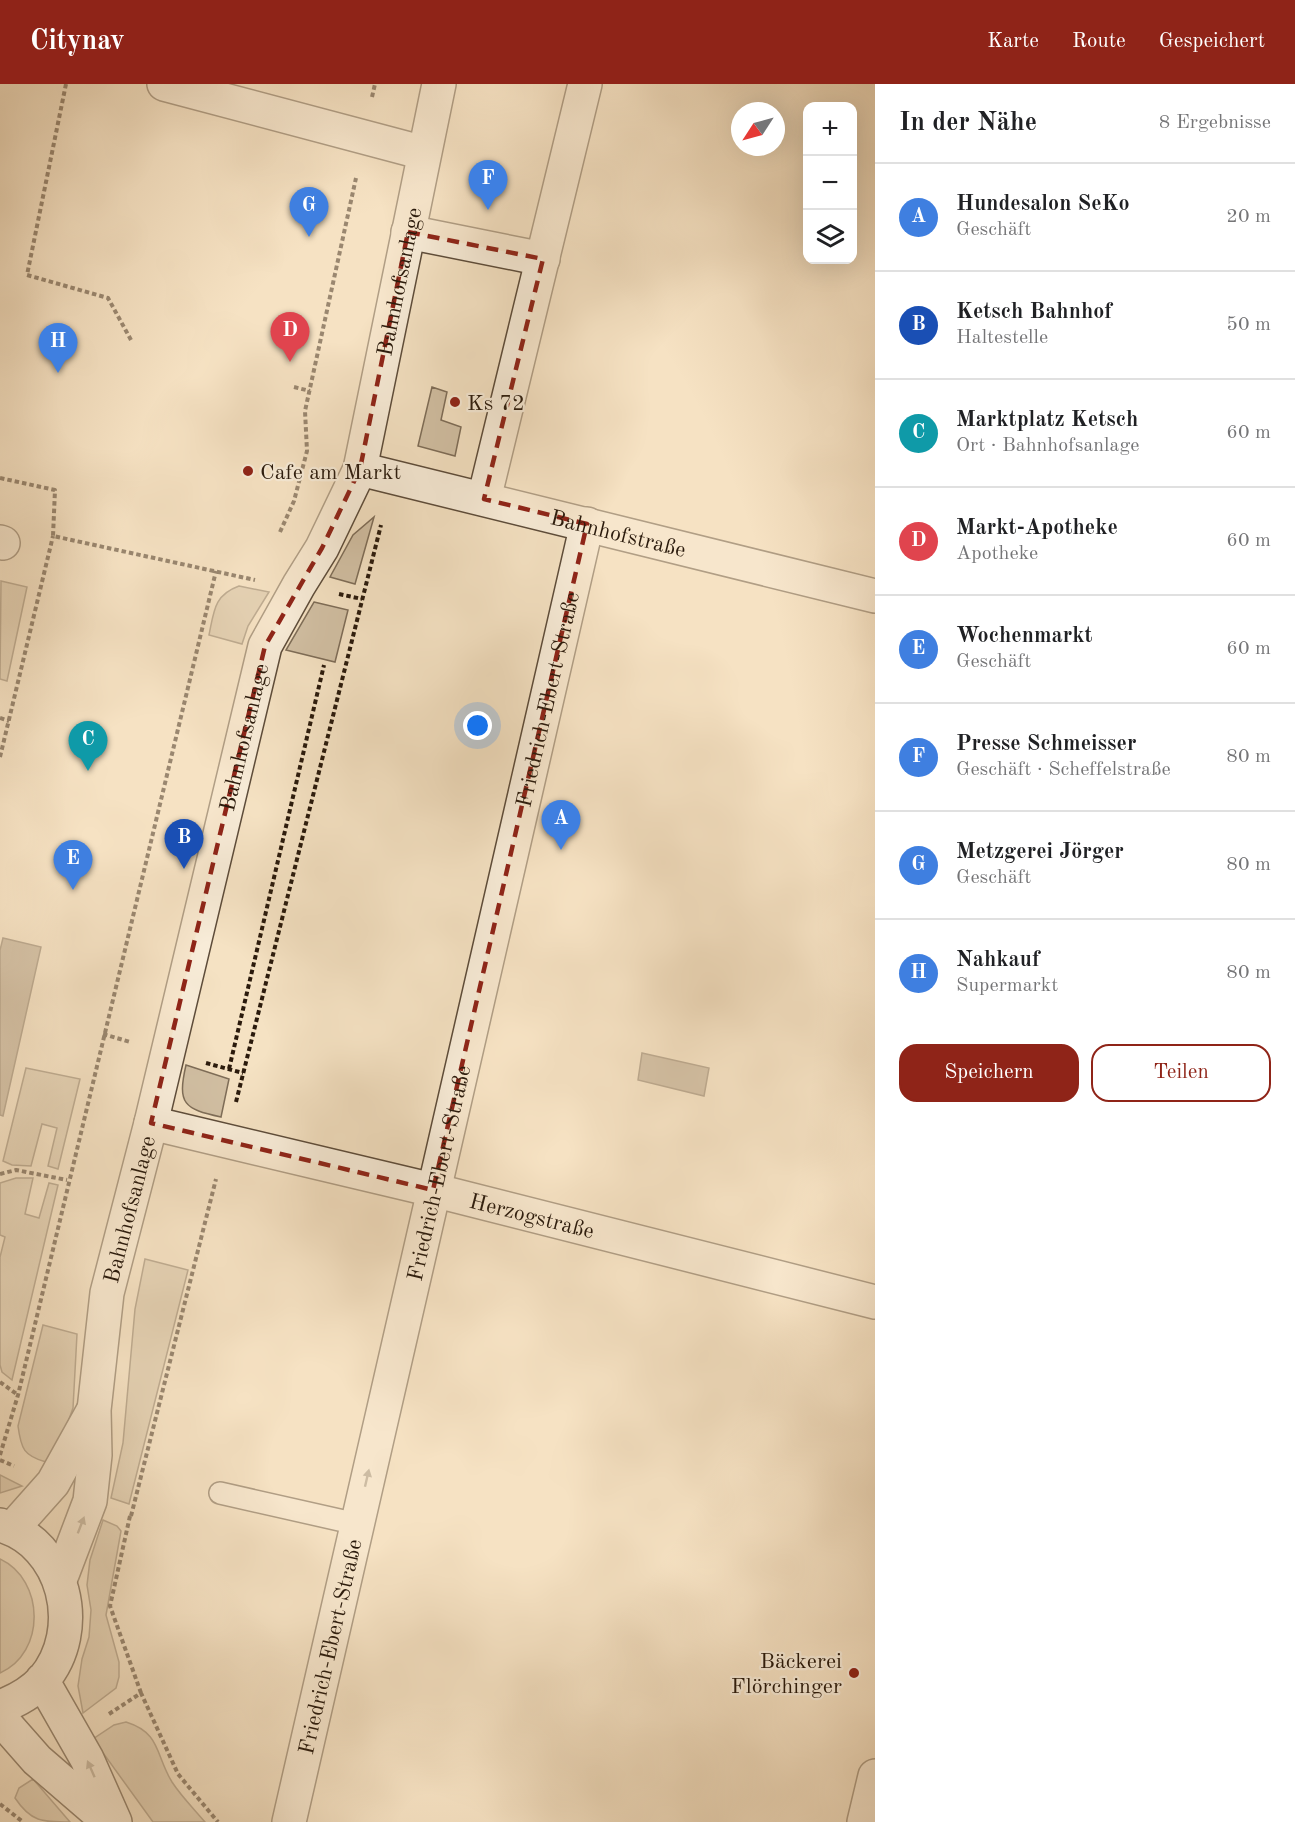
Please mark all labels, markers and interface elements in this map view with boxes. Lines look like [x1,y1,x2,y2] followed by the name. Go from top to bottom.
[30,28,125,56] text: Citynav
[987,31,1039,52] text: Karte
[1072,31,1126,52] text: Route
[1159,31,1265,52] text: Gespeichert
[731,102,785,156] north arrow
[803,102,857,264] map controls
[803,102,857,156] button: +
[899,110,1037,136] text: In der Nähe
[1159,113,1271,133] text: 8 Ergebnisse
[803,156,857,210] button: −
[468,160,508,210] pin: F
[290,188,328,237] pin: G
[956,193,1130,215] text: Hundesalon SeKo
[374,206,426,358] street label: Bahnhofsanlage
[911,207,926,227] text: A
[1226,207,1271,227] text: 20 m
[803,210,857,264] button: layers
[956,220,1031,240] text: Geschäft
[956,301,1112,323] text: Ketsch Bahnhof
[270,312,310,362] pin: D
[911,315,926,335] text: B
[1226,315,1271,335] text: 50 m
[38,324,78,373] pin: H
[956,328,1048,348] text: Haltestelle
[467,393,525,415] place label: Ks 72
[448,395,462,409] marker: Ks 72
[956,409,1138,431] text: Marktplatz Ketsch
[912,423,925,443] text: C
[1226,423,1271,443] text: 60 m
[956,436,1139,456] text: Ort · Bahnhofsanlage
[260,462,401,484] place label: Cafe am Markt
[241,464,255,478] marker: Cafe am Markt
[548,507,688,562] street label: Bahnhofstraße
[956,517,1118,539] text: Markt-Apotheke
[911,531,926,551] text: D
[1226,531,1271,551] text: 60 m
[956,544,1038,564] text: Apotheke
[513,590,584,810] street label: Friedrich-Ebert-Straße
[956,625,1093,647] text: Wochenmarkt
[912,639,925,659] text: E
[1226,639,1271,659] text: 60 m
[956,652,1031,672] text: Geschäft
[217,661,273,814] street label: Bahnhofsanlage
[463,711,492,740] your location
[68,722,107,771] pin: C
[956,733,1136,755] text: Presse Schmeisser
[912,747,925,767] text: F
[1226,747,1271,767] text: 80 m
[956,760,1171,780] text: Geschäft · Scheffelstraße
[542,800,580,850] pin: A
[164,820,204,869] pin: B
[54,840,92,890] pin: E
[956,841,1124,863] text: Metzgerei Jörger
[911,855,926,875] text: G
[1226,855,1271,875] text: 80 m
[956,868,1031,888] text: Geschäft
[956,949,1040,971] text: Nahkauf
[910,963,927,983] text: H
[1226,963,1271,983] text: 80 m
[956,976,1058,996] text: Supermarkt
[899,1044,1079,1102] button: Speichern
[1091,1044,1271,1102] button: Teilen
[405,1063,475,1283] street label: Friedrich-Ebert-Straße
[101,1134,160,1286] street label: Bahnhofsanlage
[467,1191,596,1243] street label: Herzogstraße
[363,1468,372,1487] one-way arrow
[76,1516,86,1534] one-way arrow
[296,1537,367,1757] street label: Friedrich-Ebert-Straße
[731,1651,842,1698] place label: Bäckerei Flörchinger
[847,1666,861,1680] marker: Bäckerei Flörchinger
[86,1759,96,1777] one-way arrow

